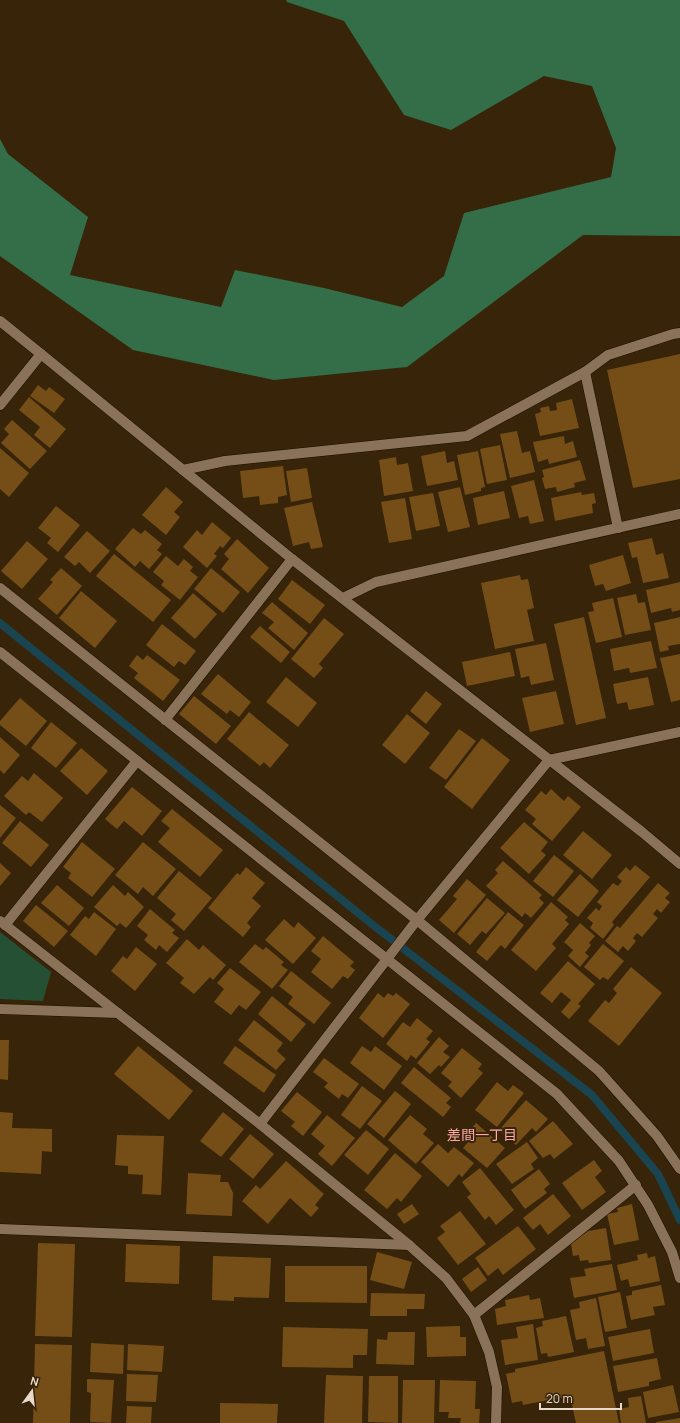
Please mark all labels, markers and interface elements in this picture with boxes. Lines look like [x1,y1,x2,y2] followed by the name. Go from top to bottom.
[447,1125,517,1144] district label: 差間一丁目
[12,1371,52,1411] north arrow
[29,1373,41,1389] text: N
[540,1385,621,1411] scale bar
[546,1390,573,1407] text: 20 m

